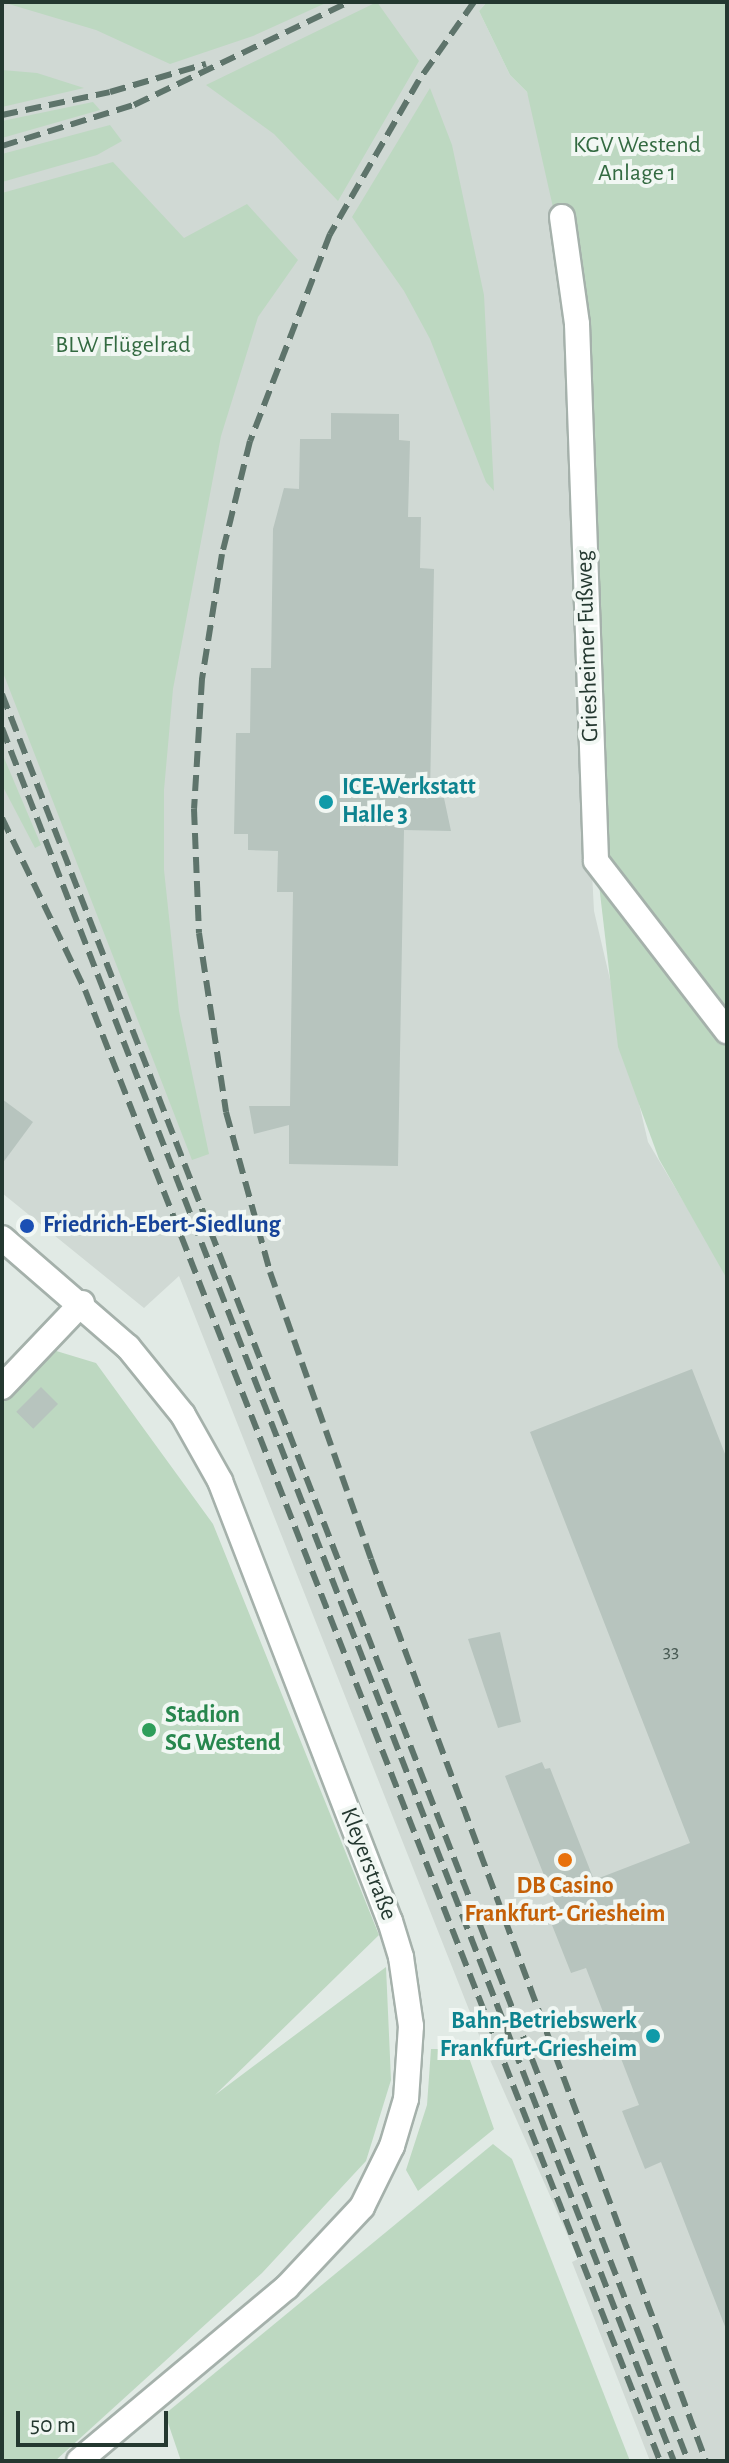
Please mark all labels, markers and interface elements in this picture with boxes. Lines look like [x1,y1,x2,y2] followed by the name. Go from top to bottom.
[573,132,701,188] park label: KGV Westend Anlage 1
[55,332,191,360] park label: BLW Flügelrad
[570,550,606,742] street label: Griesheimer Fußweg
[342,774,476,830] place label: ICE-Werkstatt Halle 3
[317,793,335,811] marker: ICE-Werkstatt Halle 3
[43,1212,281,1240] place label: Friedrich-Ebert-Siedlung
[18,1217,36,1235] marker: Friedrich-Ebert-Siedlung
[663,1639,679,1663] house number: 33
[165,1702,281,1758] place label: Stadion SG Westend
[140,1721,158,1739] marker: Stadion SG Westend
[333,1804,403,1924] street label: Kleyerstraße
[556,1851,574,1869] marker: DB Casino Frankfurt- Griesheim
[465,1873,665,1929] place label: DB Casino Frankfurt- Griesheim
[440,2008,637,2064] place label: Bahn-Betriebswerk Frankfurt-Griesheim
[644,2027,662,2045] marker: Bahn-Betriebswerk Frankfurt-Griesheim
[20,2395,172,2445] scale bar
[30,2413,76,2437] text: 50 m

